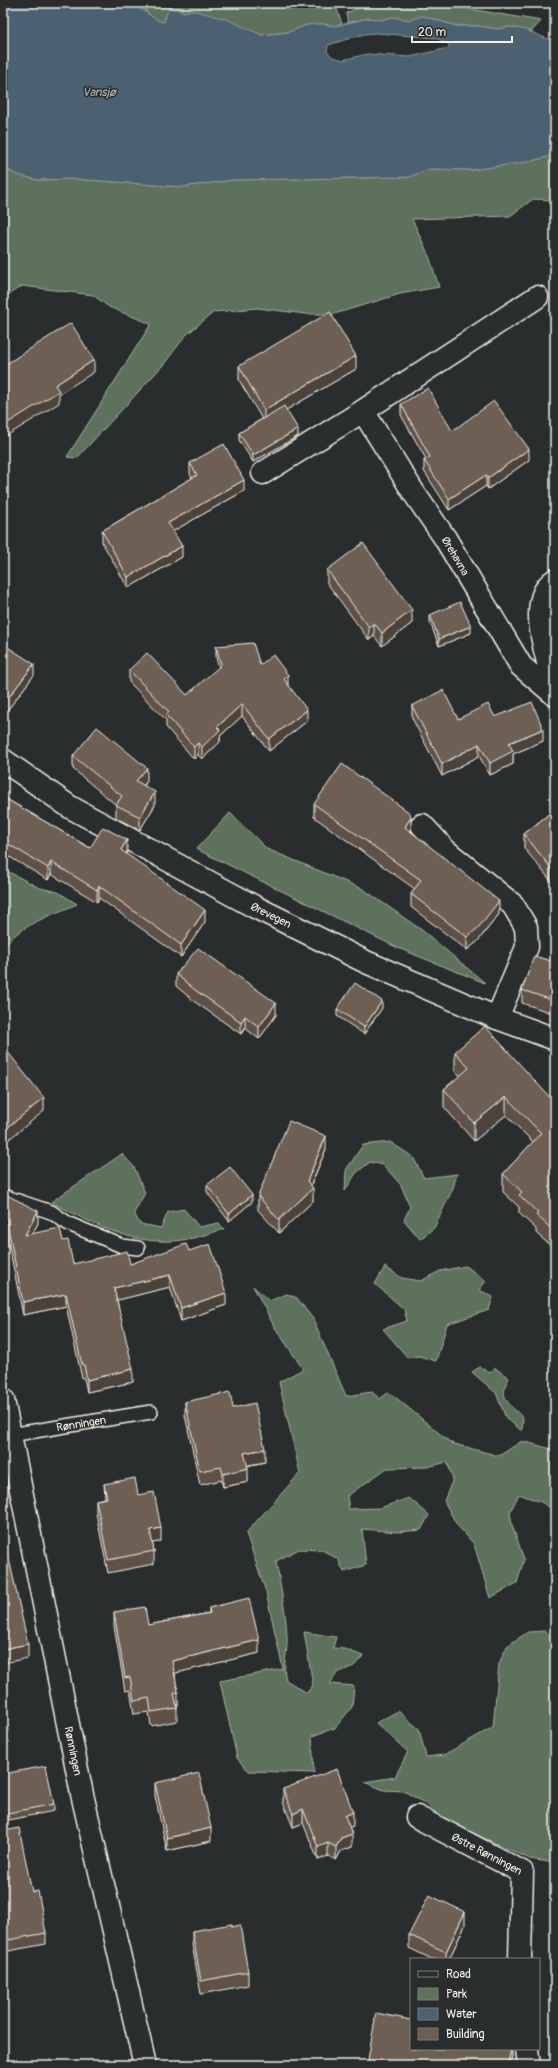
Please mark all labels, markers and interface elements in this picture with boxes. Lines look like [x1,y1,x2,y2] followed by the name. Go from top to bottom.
[412,18,512,44] scale bar
[418,25,447,40] text: 20 m
[82,85,117,100] water label: Vansjø
[439,534,472,578] street label: Ørehavna
[248,900,293,931] street label: Ørevegen
[55,1413,107,1434] street label: Rønningen
[62,1725,84,1777] street label: Rønningen
[449,1830,524,1878] street label: Østre Rønningen
[410,1958,540,2050] legend
[446,1967,471,1982] text: Road
[446,1987,467,2002] text: Park
[446,2007,477,2022] text: Water
[446,2027,485,2042] text: Building

